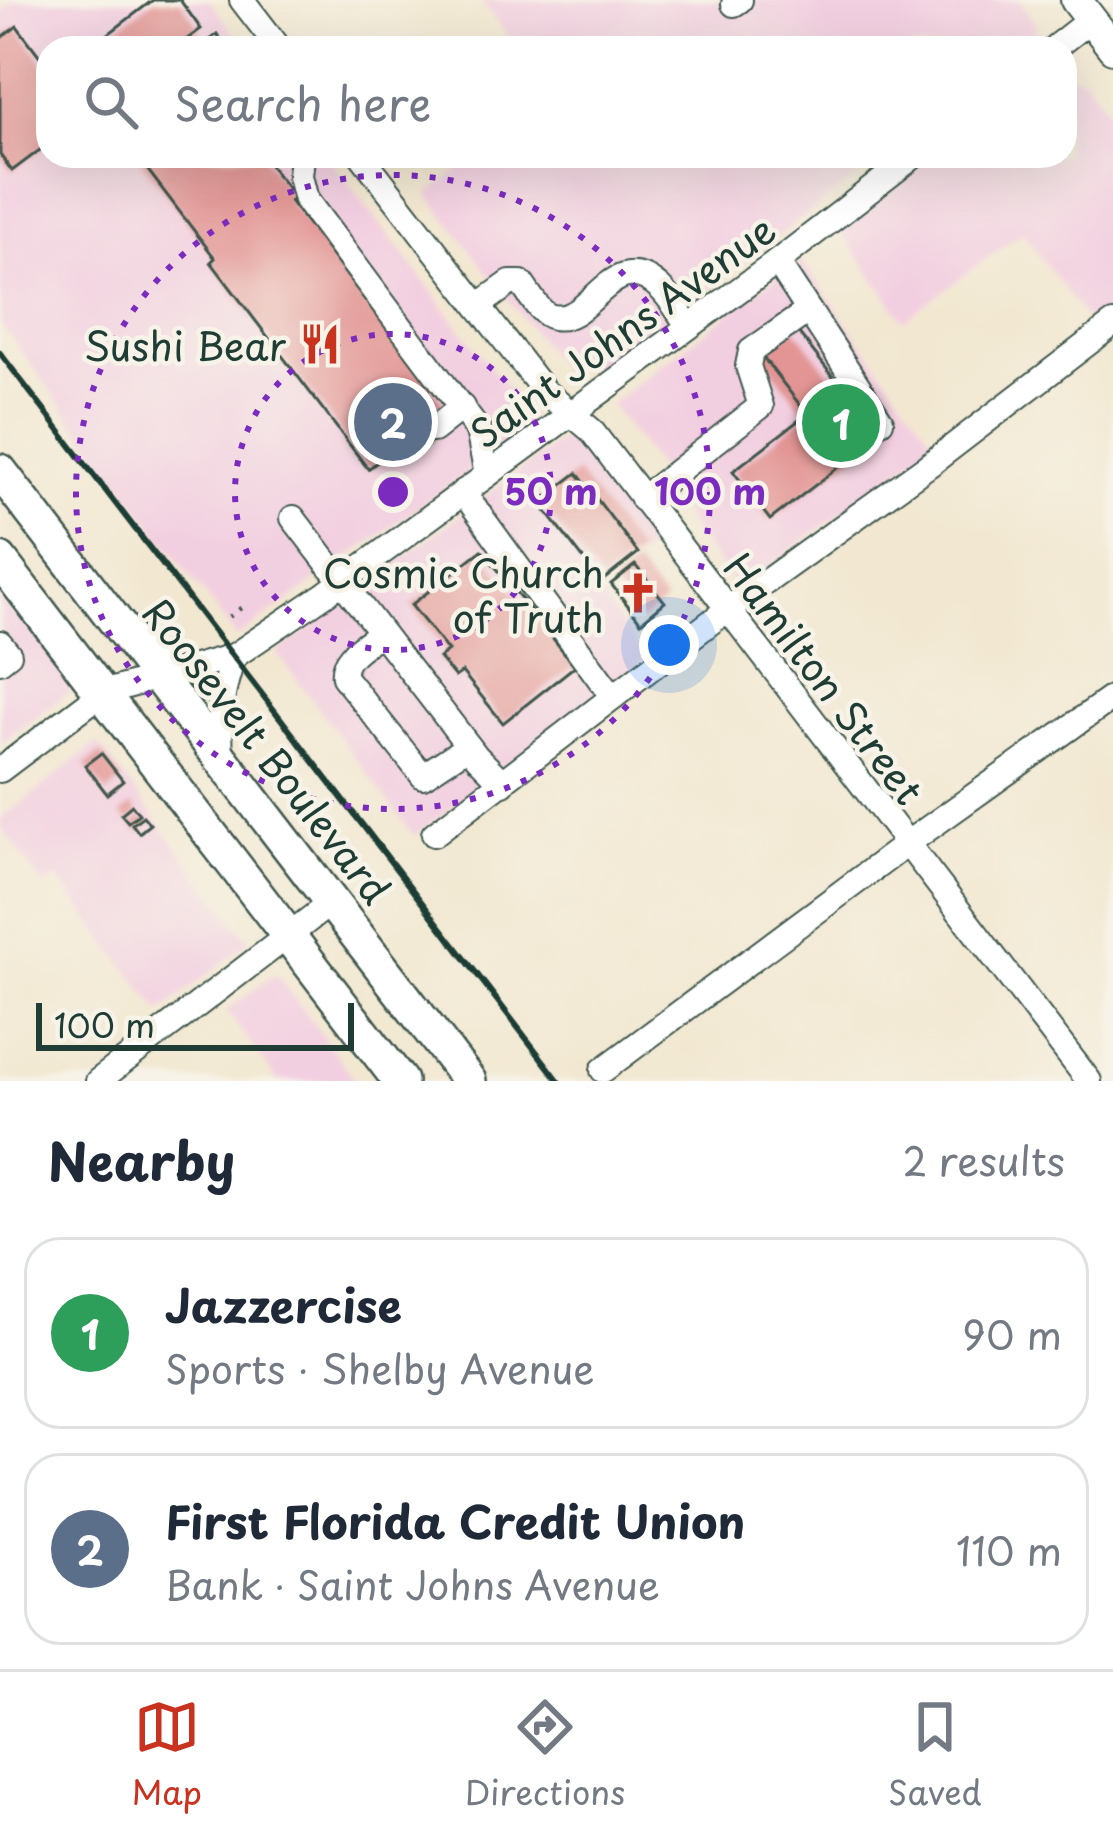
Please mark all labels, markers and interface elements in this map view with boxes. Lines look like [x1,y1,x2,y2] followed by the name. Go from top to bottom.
[36,36,1077,168] search box
[174,68,431,136] text: Search here
[78,69,144,135] icon: search
[457,199,787,461] street label: Saint Johns Avenue
[84,315,286,374] place label: Sushi Bear
[297,321,343,367] restaurant icon: Sushi Bear
[354,377,432,467] pin: 2
[802,378,880,468] pin: 1
[504,463,598,517] text: 50 m
[654,463,766,517] text: 100 m
[372,471,414,513] centre of rings
[711,540,939,816] street label: Hamilton Street
[323,542,604,646] place label: Cosmic Church of Truth
[615,570,661,616] church icon: Cosmic Church of Truth
[130,585,406,915] street label: Roosevelt Boulevard
[639,615,699,675] your location
[36,997,354,1050] scale bar
[54,999,155,1049] text: 100 m
[48,1121,235,1198] text: Nearby
[903,1130,1065,1189] text: 2 results
[165,1270,402,1338] text: Jazzercise
[81,1304,99,1363] text: 1
[962,1304,1062,1363] text: 90 m
[165,1338,595,1397] text: Sports · Shelby Avenue
[165,1486,745,1554] text: First Florida Credit Union
[76,1520,104,1579] text: 2
[956,1520,1062,1579] text: 110 m
[165,1554,660,1613] text: Bank · Saint Johns Avenue
[131,1694,202,1816] tab: Map
[465,1694,625,1816] tab: Directions
[888,1694,982,1816] tab: Saved

